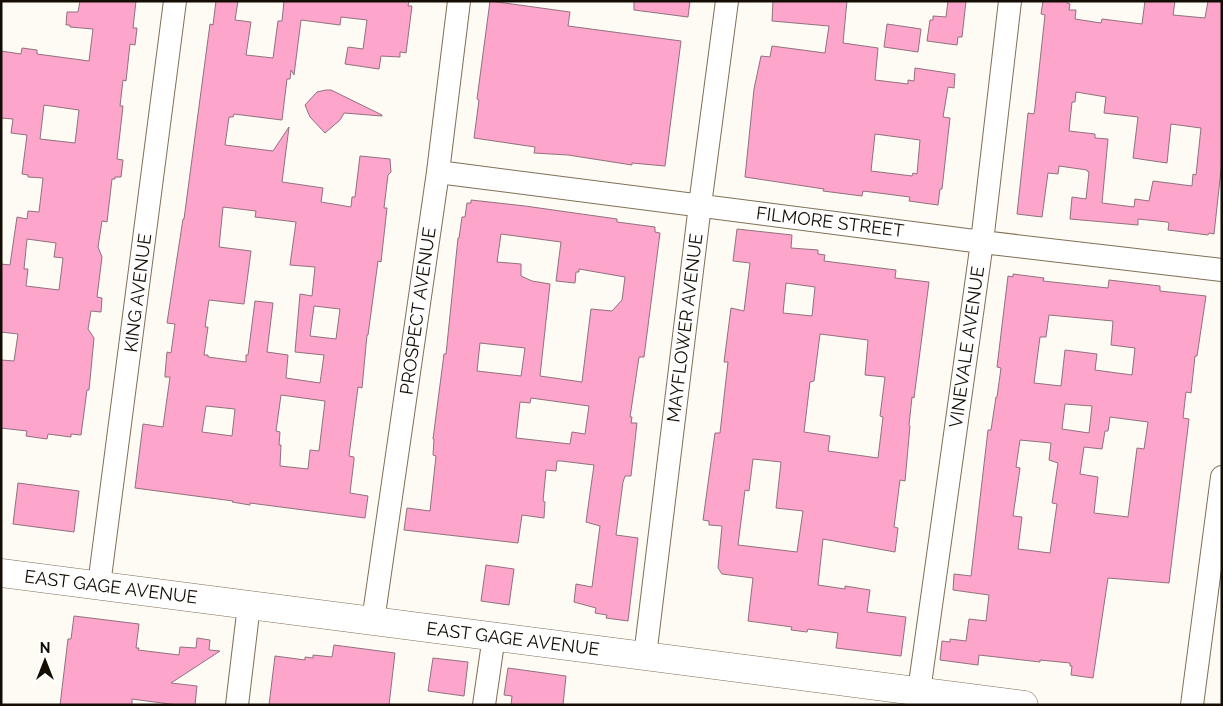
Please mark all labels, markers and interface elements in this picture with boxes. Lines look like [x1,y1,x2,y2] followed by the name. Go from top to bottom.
[755,202,905,241] street label: FILMORE STREET
[395,226,440,396] street label: PROSPECT AVENUE
[120,232,155,354] street label: KING AVENUE
[662,232,707,424] street label: MAYFLOWER AVENUE
[945,265,988,429] street label: VINEVALE AVENUE
[23,565,199,608] street label: EAST GAGE AVENUE
[425,617,601,660] street label: EAST GAGE AVENUE
[20,636,70,686] north arrow
[40,640,50,656] text: N

